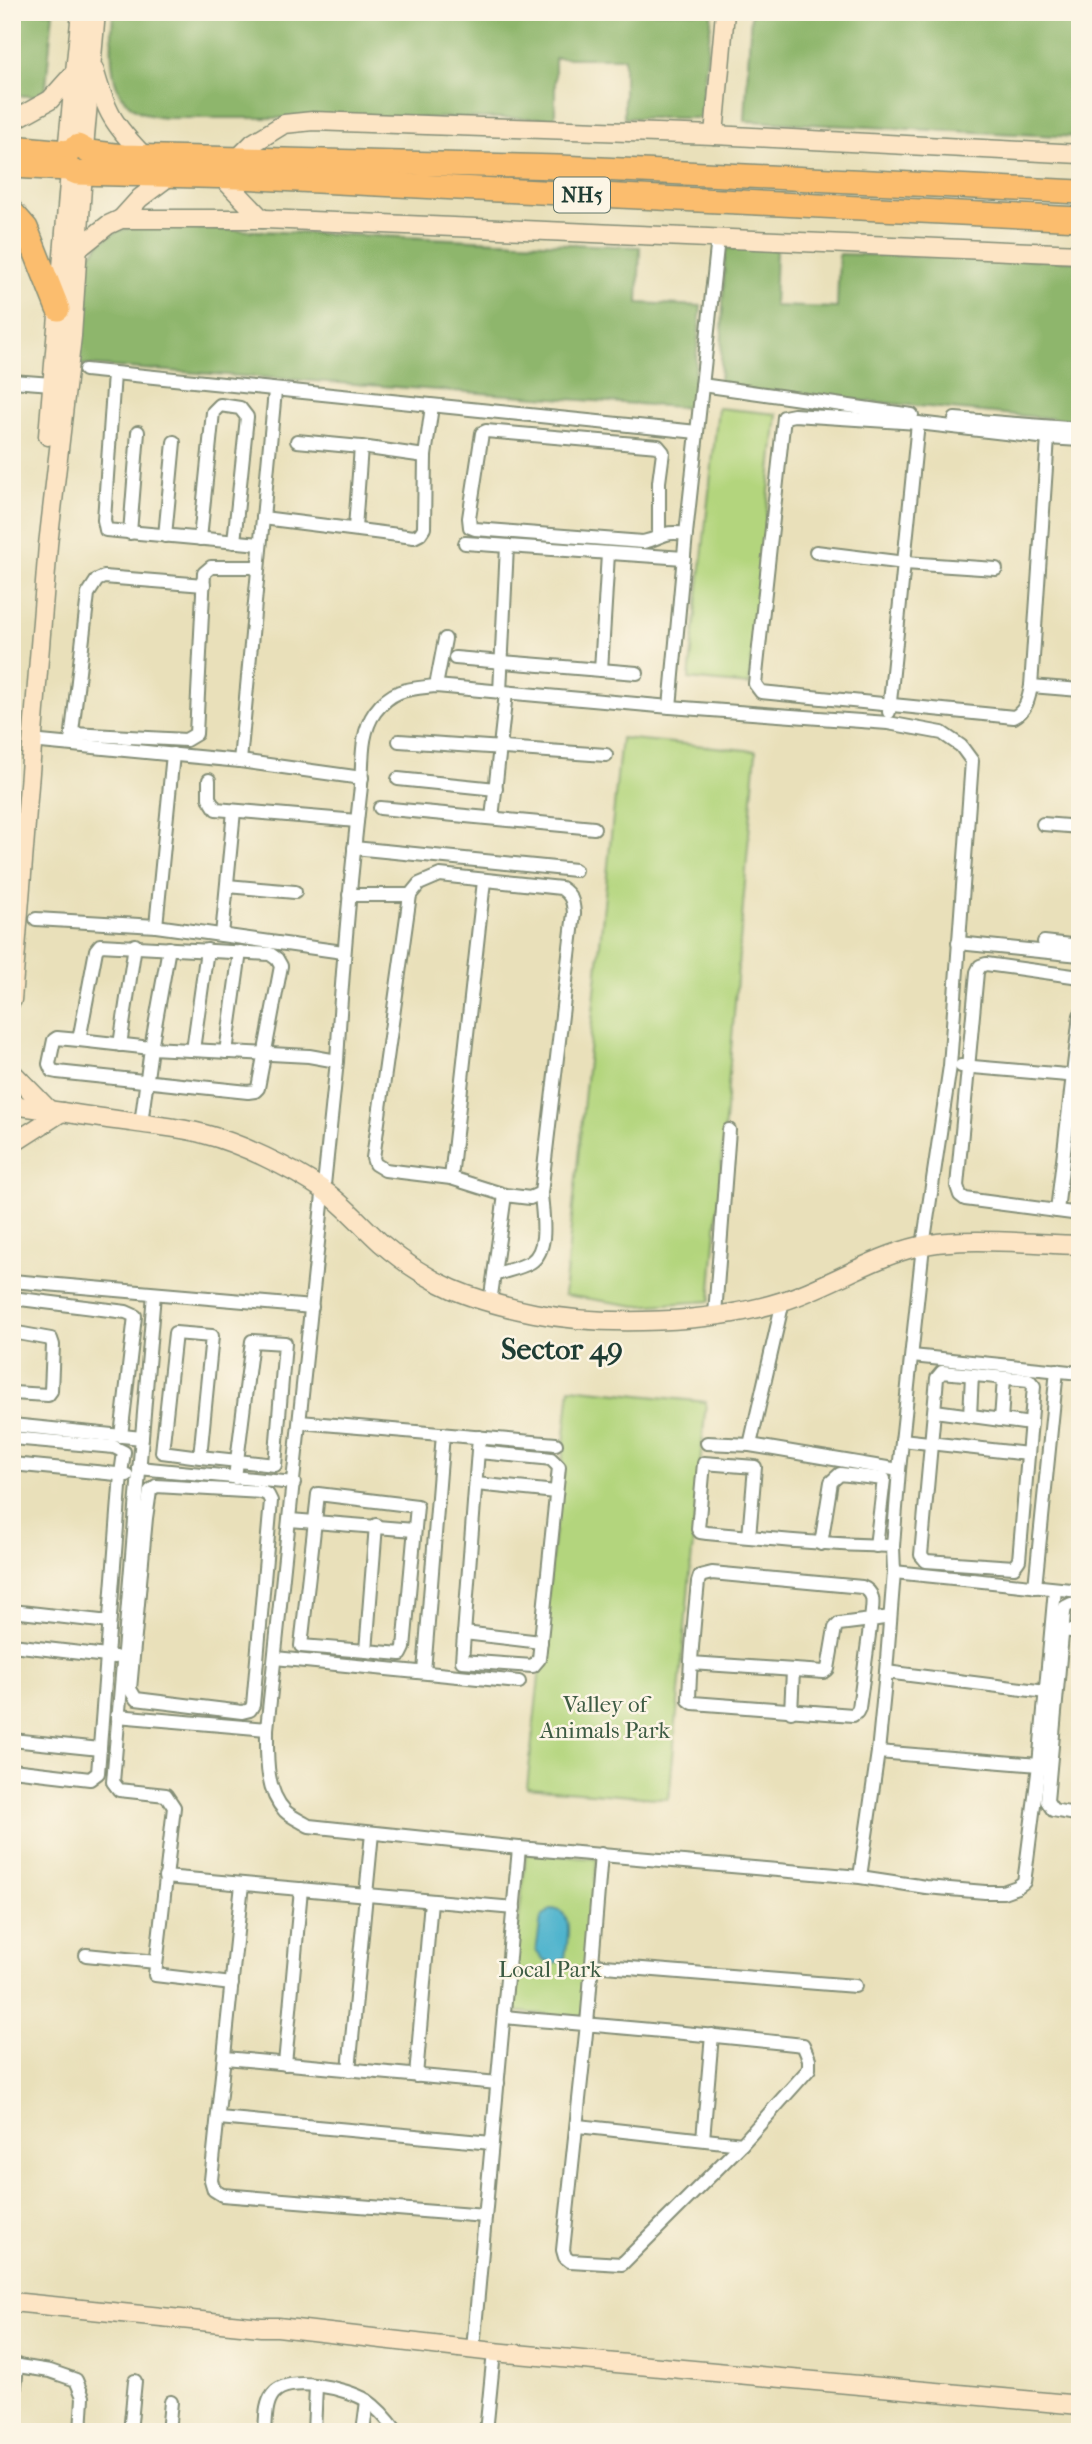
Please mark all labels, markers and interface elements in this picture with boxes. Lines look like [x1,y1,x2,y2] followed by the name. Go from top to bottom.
[554,178,610,212] road number: NH5
[501,1332,623,1368] district label: Sector 49
[539,1691,671,1744] park label: Valley of Animals Park
[498,1956,603,1983] park label: Local Park

